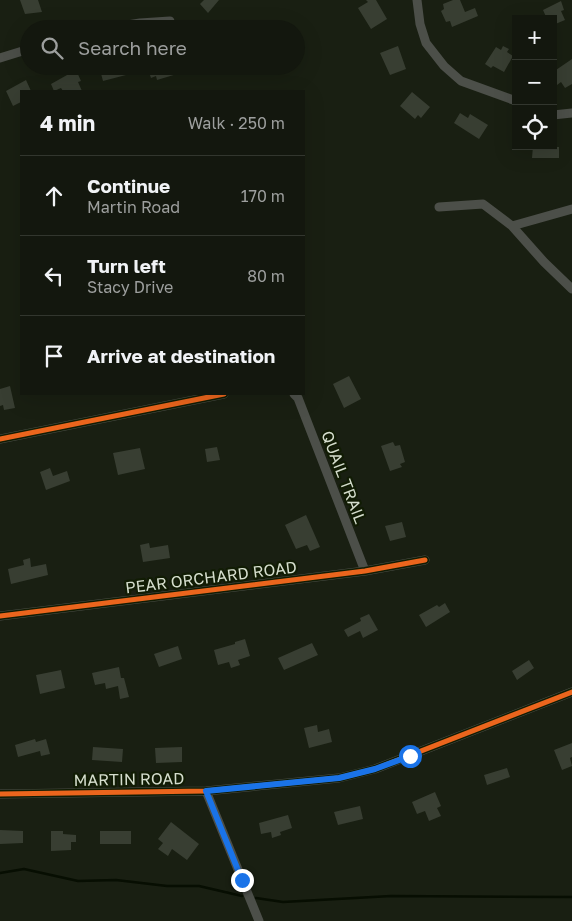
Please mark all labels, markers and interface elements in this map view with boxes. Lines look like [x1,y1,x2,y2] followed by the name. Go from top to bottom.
[512,15,557,150] map controls
[512,15,557,60] button: +
[20,20,305,75] search box
[38,34,66,62] icon: search
[78,36,187,59] text: Search here
[512,60,557,105] button: −
[512,105,557,150] button: locate
[40,110,95,136] text: 4 min
[188,113,285,133] text: Walk · 250 m
[87,174,170,197] text: Continue
[40,182,68,210] icon: ahead
[241,186,285,206] text: 170 m
[87,197,180,217] text: Martin Road
[87,254,166,277] text: Turn left
[40,262,68,290] icon: left
[247,266,285,286] text: 80 m
[87,277,173,297] text: Stacy Drive
[40,342,68,370] icon: arrive
[87,344,275,367] text: Arrive at destination
[317,428,371,526] street label: QUAIL TRAIL
[124,557,298,597] street label: PEAR ORCHARD ROAD
[399,745,422,768] route start
[74,768,184,790] street label: MARTIN ROAD
[231,869,254,892] route end

